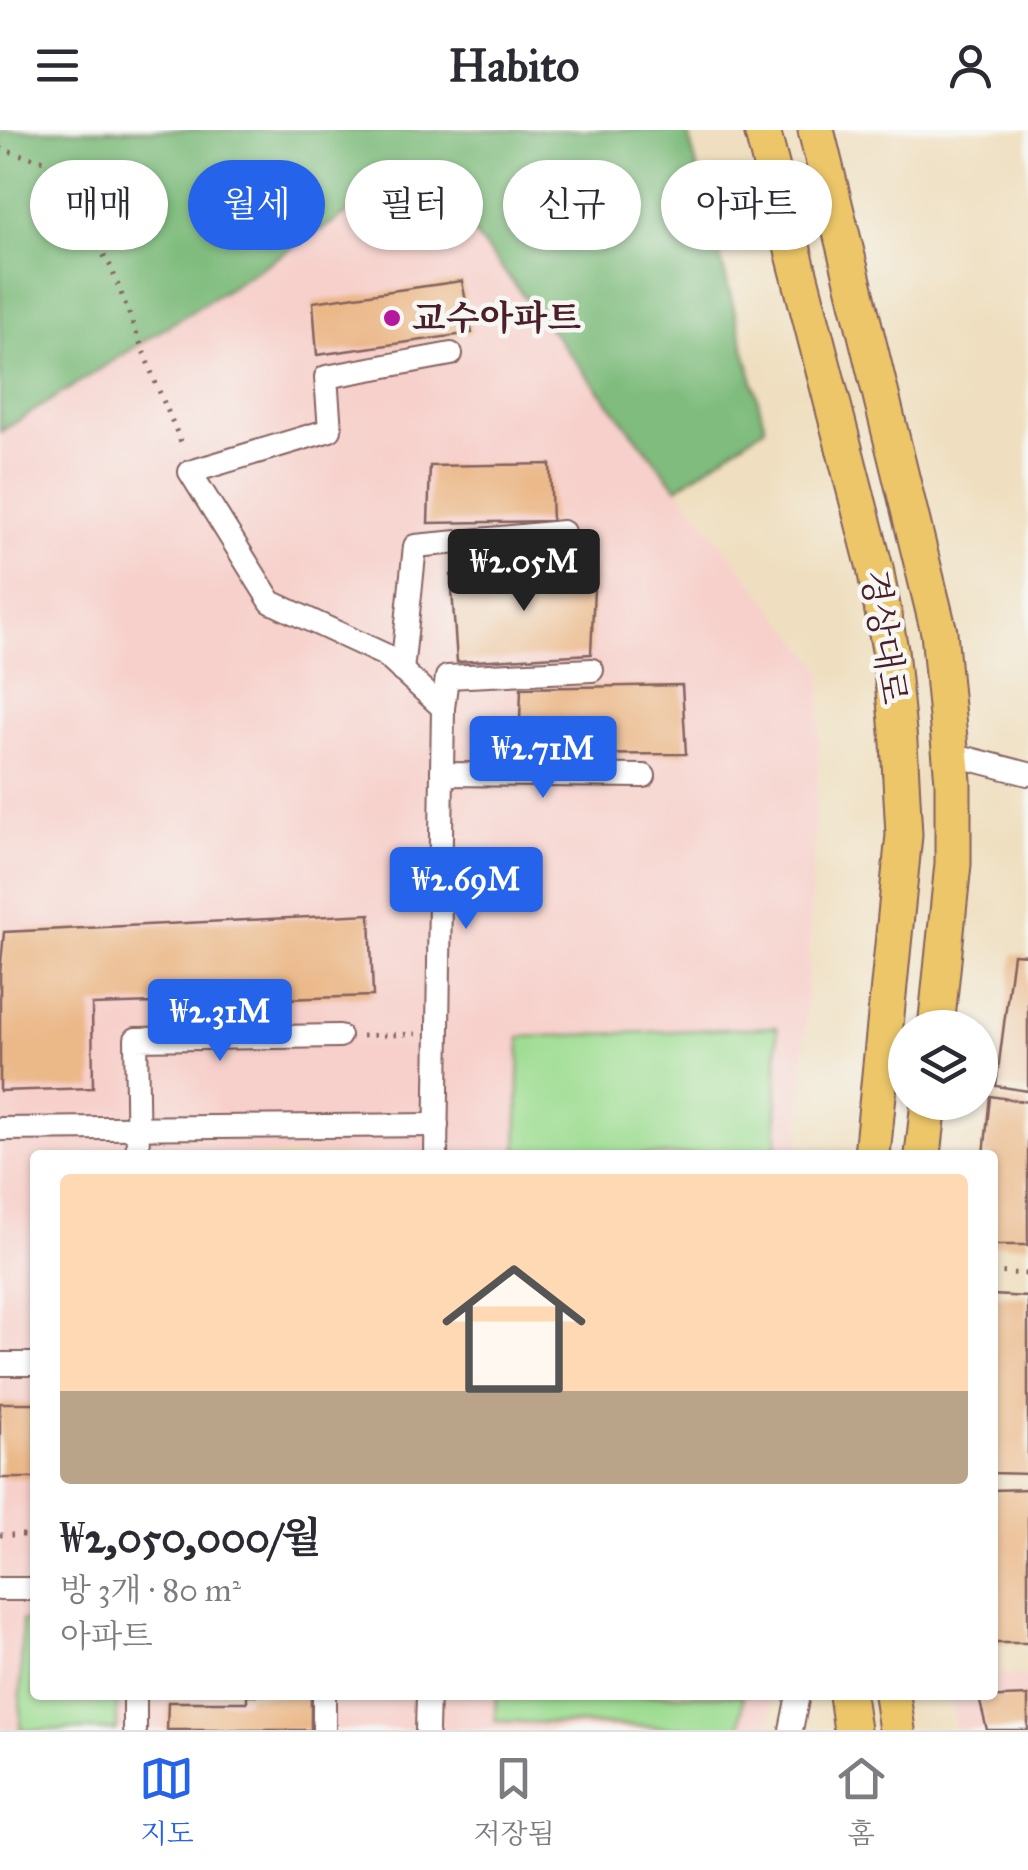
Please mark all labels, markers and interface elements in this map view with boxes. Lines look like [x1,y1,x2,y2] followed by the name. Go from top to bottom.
[30,38,85,93] icon: menu
[449,38,579,93] text: Habito
[943,38,998,93] icon: person
[30,160,168,250] chip: 매매
[188,160,325,250] chip: 월세
[345,160,483,250] chip: 필터
[503,160,641,250] chip: 신규
[661,160,832,250] chip: 아파트
[412,297,581,340] place label: 교수아파트
[381,307,403,329] marker: 교수아파트
[443,529,605,614] pin: ₩2.05M
[470,542,578,581] text: ₩2.05M
[852,567,916,707] street label: 경상대로
[462,716,624,801] pin: ₩2.71M
[492,729,594,768] text: ₩2.71M
[385,847,547,932] pin: ₩2.69M
[412,860,520,899] text: ₩2.69M
[139,979,301,1064] pin: ₩2.31M
[170,992,270,1031] text: ₩2.31M
[888,1010,998,1120] map controls
[888,1010,998,1120] button: layers
[424,1239,604,1419] icon: home
[60,1512,322,1564] text: ₩2,050,000/월
[60,1571,241,1610] text: 방 3개 · 80 m²
[60,1617,153,1656] text: 아파트
[139,1751,194,1851] tab: 지도
[473,1751,555,1851] tab: 저장됨
[834,1751,889,1851] tab: 홈

